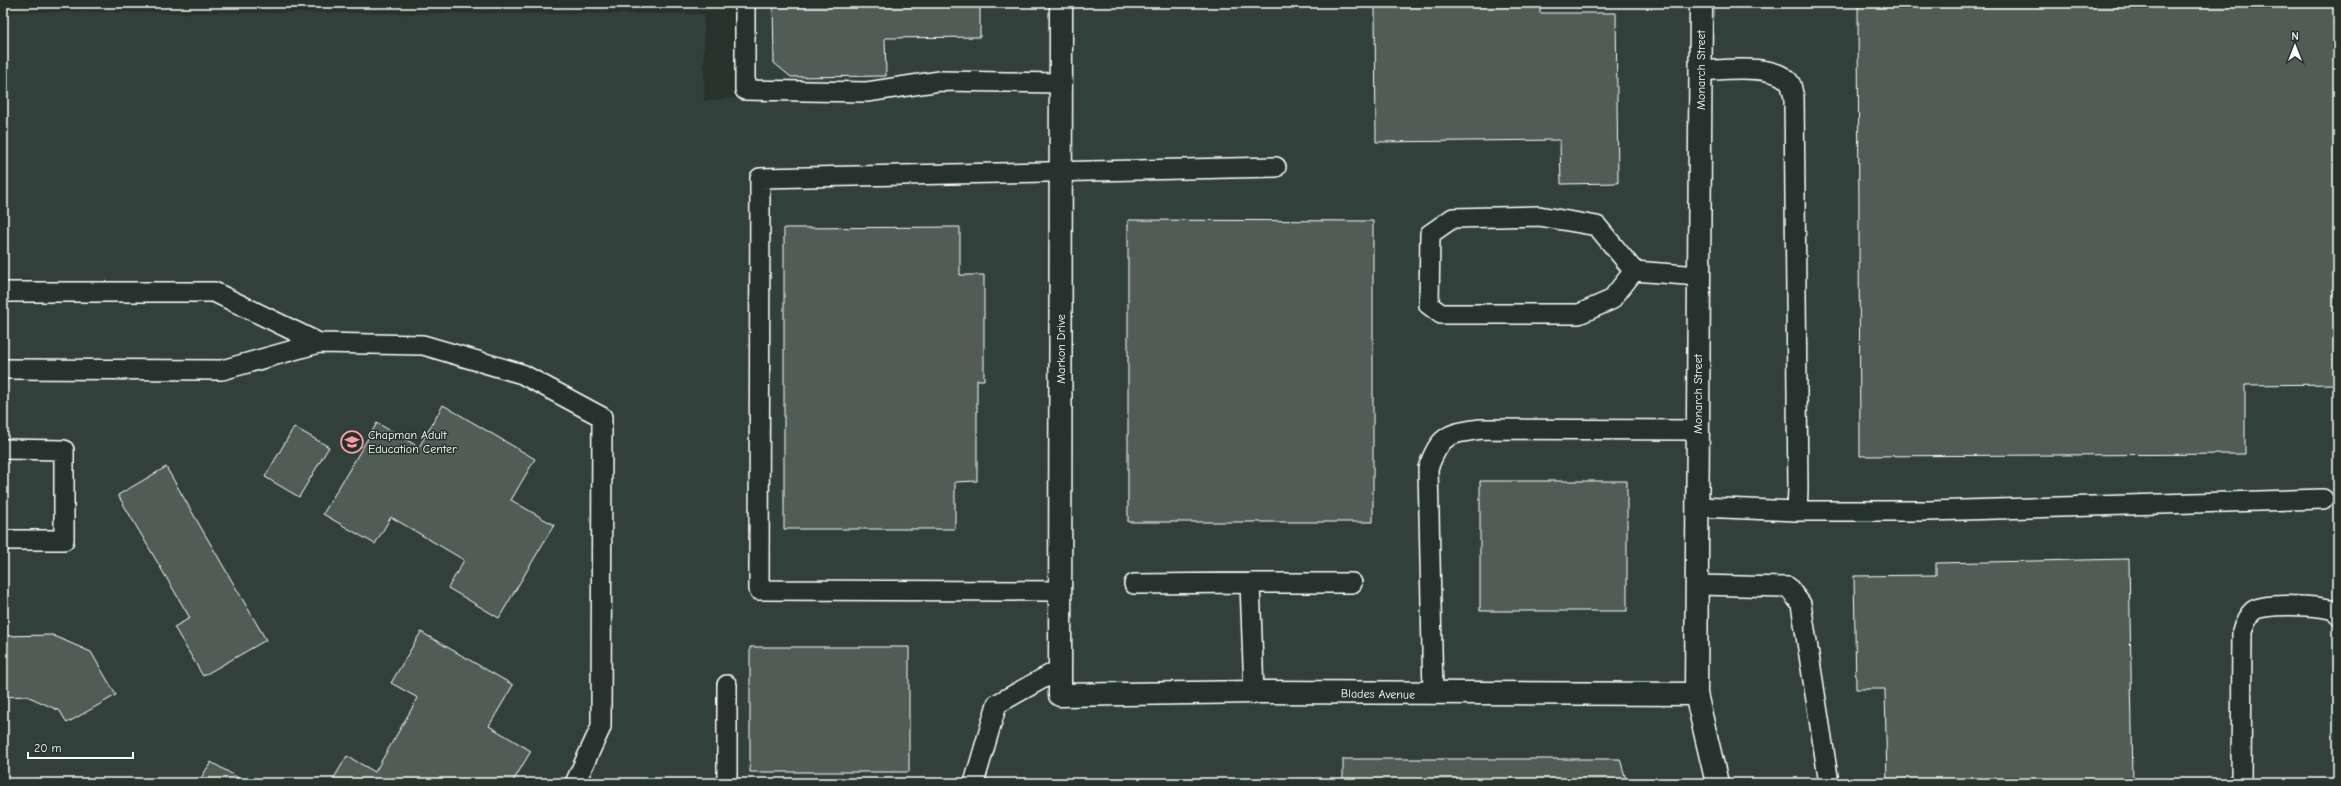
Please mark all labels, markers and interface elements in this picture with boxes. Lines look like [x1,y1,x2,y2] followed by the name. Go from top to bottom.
[2275,26,2315,66] north arrow
[1694,29,1708,110] street label: Monarch Street
[2291,30,2299,43] text: N
[1054,314,1068,384] street label: Markon Drive
[1691,353,1705,434] street label: Monarch Street
[368,428,457,456] place label: Chapman Adult Education Center
[339,429,365,455] school or university icon: Chapman Adult Education Center
[1341,686,1415,702] street label: Blades Avenue
[28,734,133,760] scale bar
[34,741,62,755] text: 20 m

